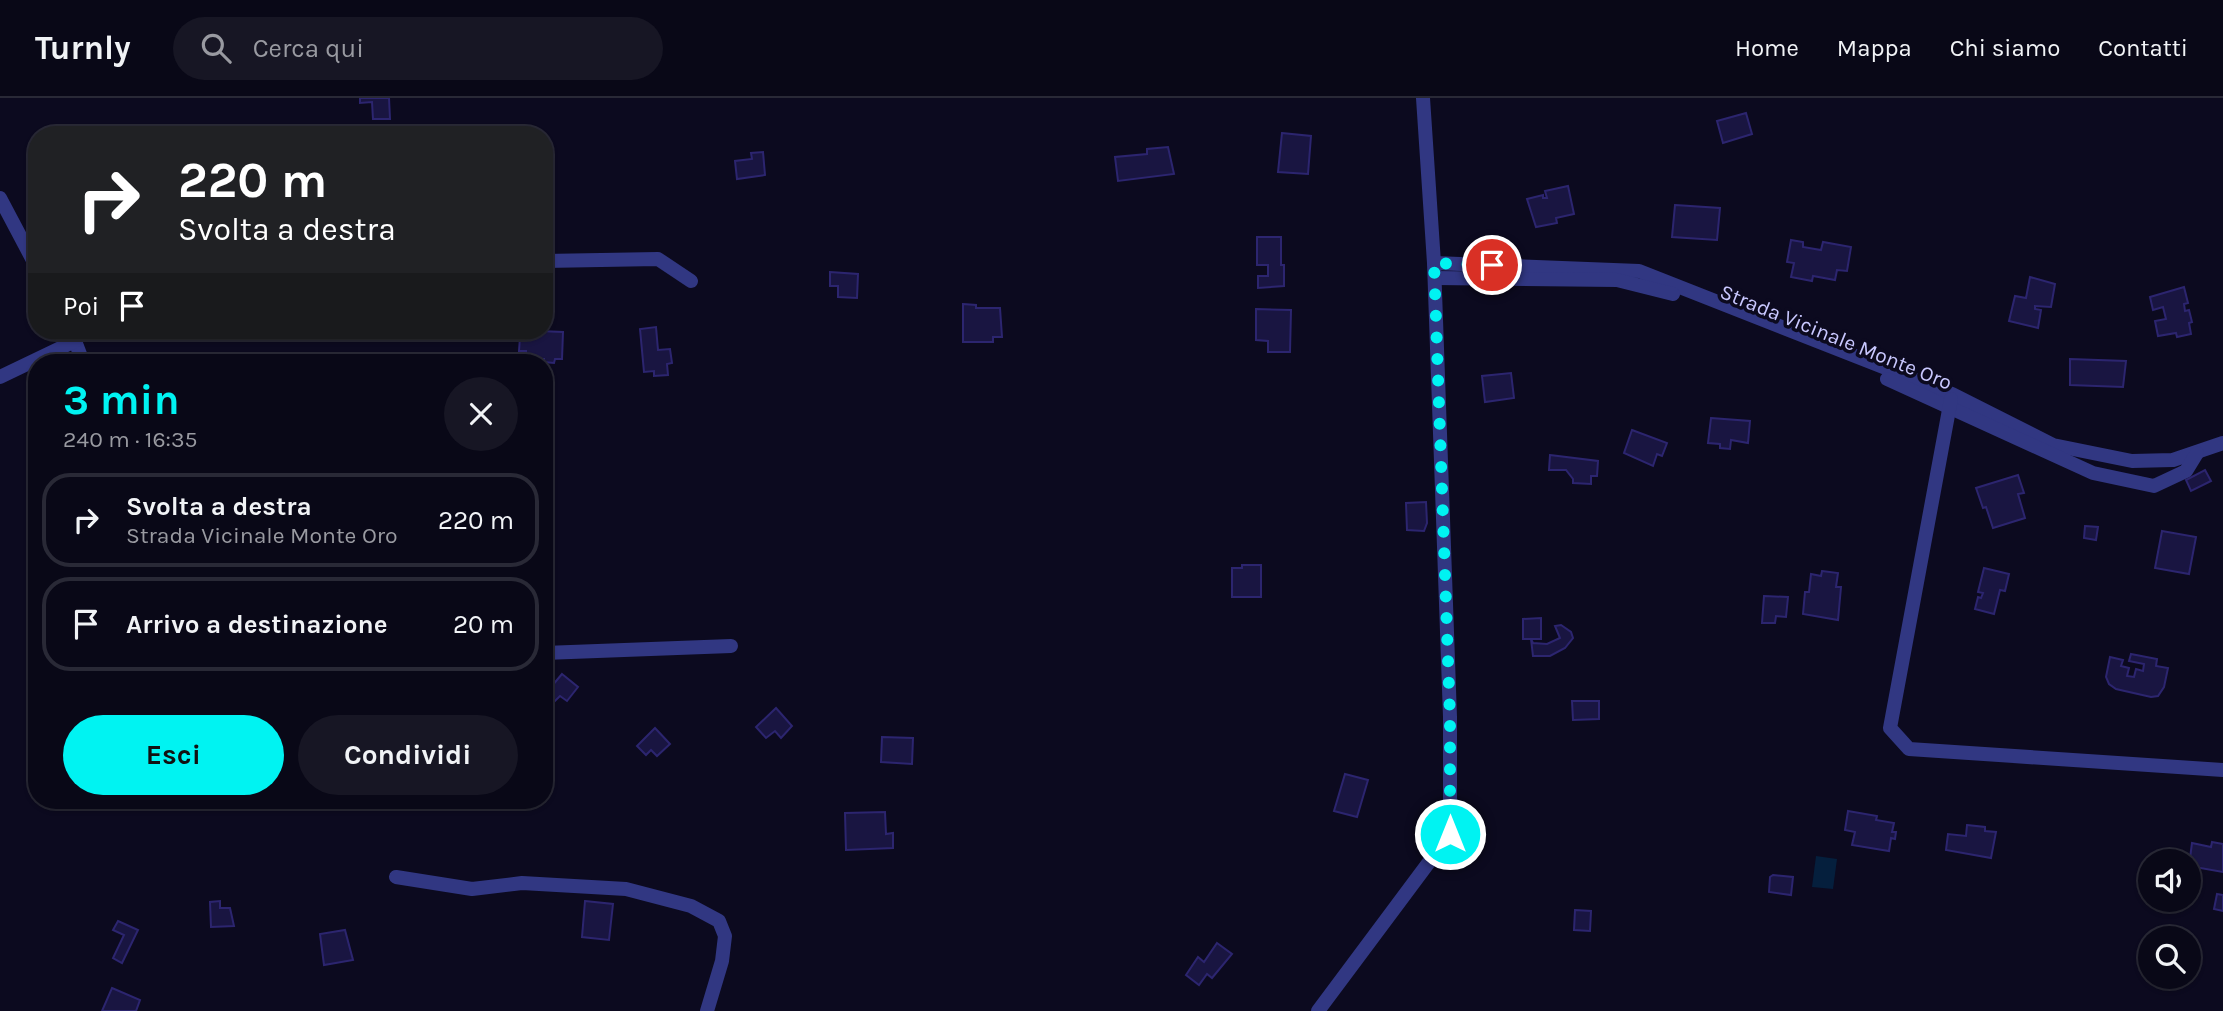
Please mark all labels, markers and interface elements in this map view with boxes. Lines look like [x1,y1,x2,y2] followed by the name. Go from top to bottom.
[173,17,663,80] search box
[35,29,131,67] text: Turnly
[197,29,235,67] icon: search
[253,33,364,64] text: Cerca qui
[1735,34,1799,62] text: Home
[1837,34,1912,62] text: Mappa
[1950,34,2060,62] text: Chi siamo
[2098,34,2188,62] text: Contatti
[178,152,327,209] text: 220 m
[63,154,154,245] icon: right
[178,211,396,248] text: Svolta a destra
[1462,235,1522,295] pin
[1473,246,1511,284] icon: arrive
[1717,279,1955,395] street label: Strada Vicinale Monte Oro
[113,287,151,325] icon: arrive
[63,291,99,322] text: Poi
[63,375,180,425] text: 3 min
[444,377,518,451] button: close
[63,426,197,453] text: 240 m · 16:35
[126,491,312,522] text: Svolta a destra
[67,501,105,539] icon: right
[438,505,514,536] text: 220 m
[126,522,398,549] text: Strada Vicinale Monte Oro
[67,605,105,643] icon: arrive
[126,609,388,640] text: Arrivo a destinazione
[453,609,514,640] text: 20 m
[63,715,284,795] button: Esci
[298,715,518,795] button: Condividi
[1413,797,1487,871] position arrow
[2138,849,2201,989] map controls
[2138,849,2201,912] button: sound
[2138,926,2201,989] button: search

